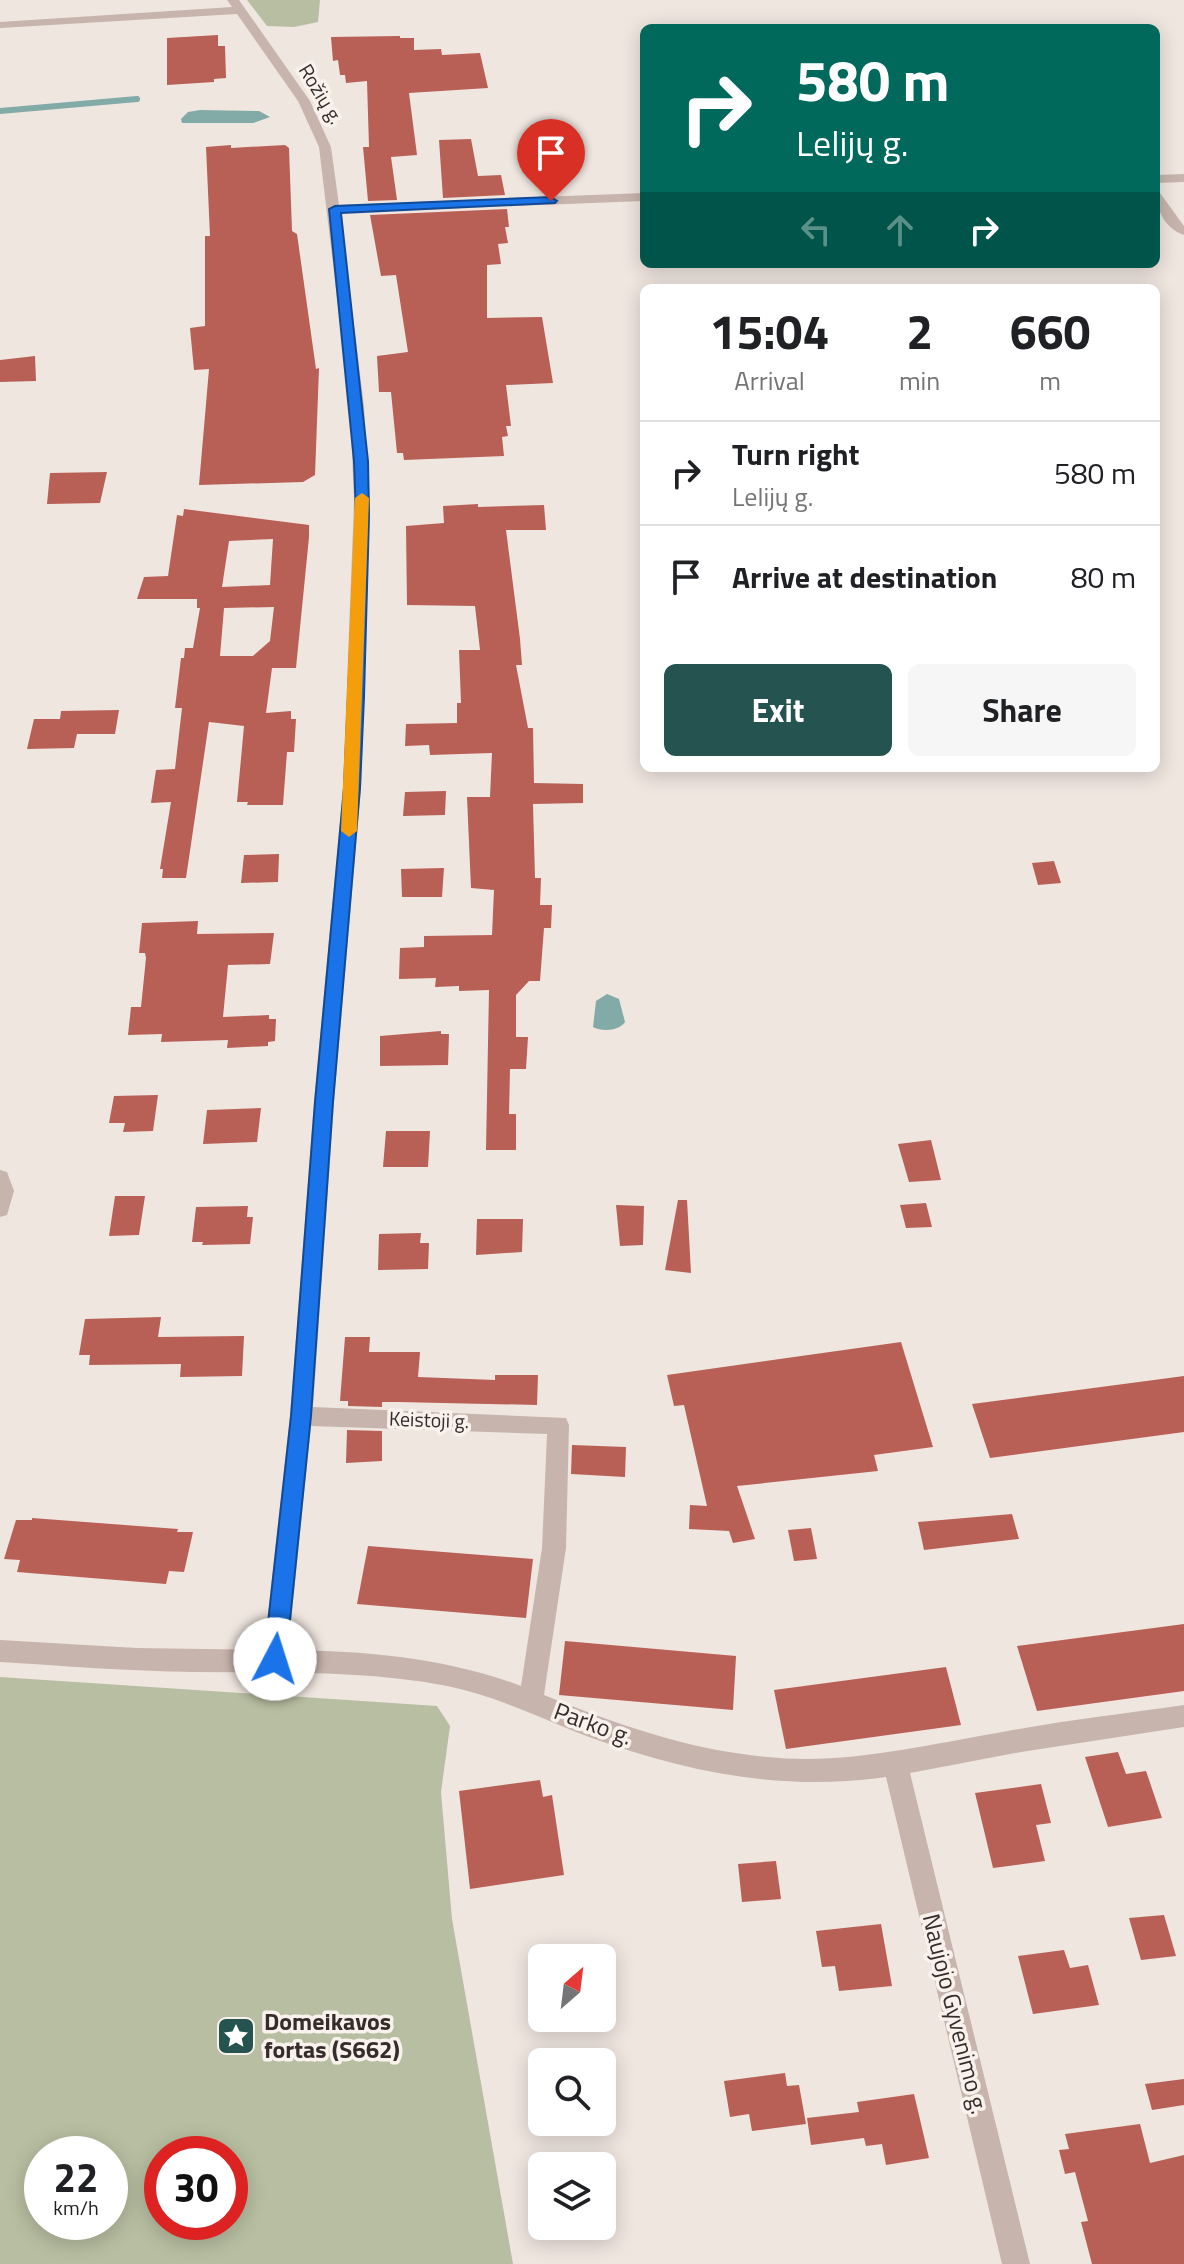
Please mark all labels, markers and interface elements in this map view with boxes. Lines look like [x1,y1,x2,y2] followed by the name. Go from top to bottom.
[796,38,949,123] text: 580 m
[664,56,768,160] icon: right
[291,58,352,130] street label: Rožių g.
[796,115,909,170] text: Lelijų g.
[517,119,585,201] pin
[529,131,573,175] icon: arrive
[794,208,838,252] icon: left
[878,208,922,252] icon: ahead
[962,208,1006,252] icon: right
[710,295,829,368] text: 15:04
[906,295,933,368] text: 2
[1010,295,1090,368] text: 660
[734,361,805,400] text: Arrival
[899,361,940,400] text: min
[1039,361,1061,400] text: m
[732,431,860,477] text: Turn right
[1054,450,1136,496] text: 580 m
[664,451,708,495] icon: right
[732,477,813,516] text: Lelijų g.
[732,554,997,600] text: Arrive at destination
[1071,554,1136,600] text: 80 m
[664,555,708,599] icon: arrive
[664,664,892,756] button: Exit
[908,664,1136,756] button: Share
[388,1403,470,1436] street label: Keistoji g.
[233,1617,317,1701] position arrow
[549,1692,638,1754] street label: Parko g.
[914,1910,998,2118] street label: Naujojo Gyvenimo g.
[528,1944,616,2032] north arrow
[528,1944,616,2240] map controls
[264,2003,400,2067] place label: Domeikavos fortas (S662)
[215,2015,257,2057] place icon: Domeikavos fortas (S662)
[528,2048,616,2136] button: search
[144,2136,248,2240] speed limit sign: 30
[54,2147,98,2208] text: 22
[528,2152,616,2240] button: layers
[53,2192,99,2223] text: km/h

